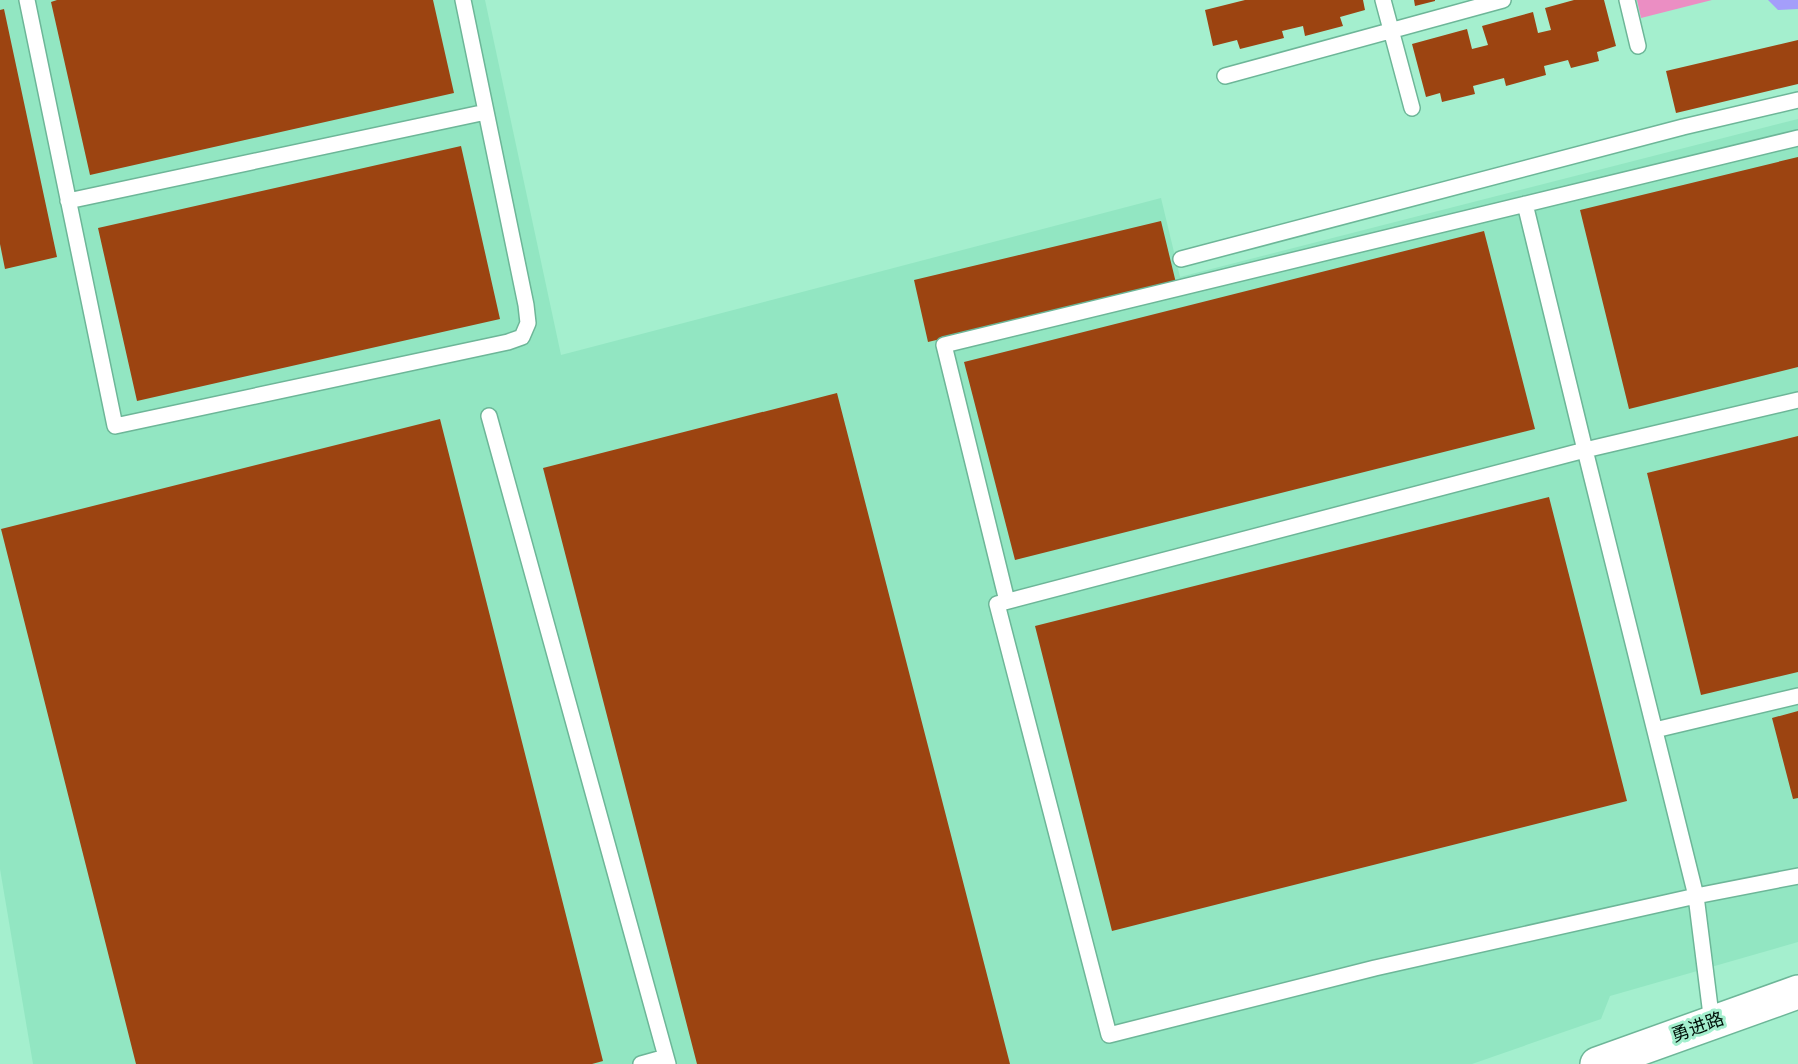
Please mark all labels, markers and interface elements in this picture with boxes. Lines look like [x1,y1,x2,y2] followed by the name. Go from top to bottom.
[1669,1008,1726,1046] street label: 勇进路

